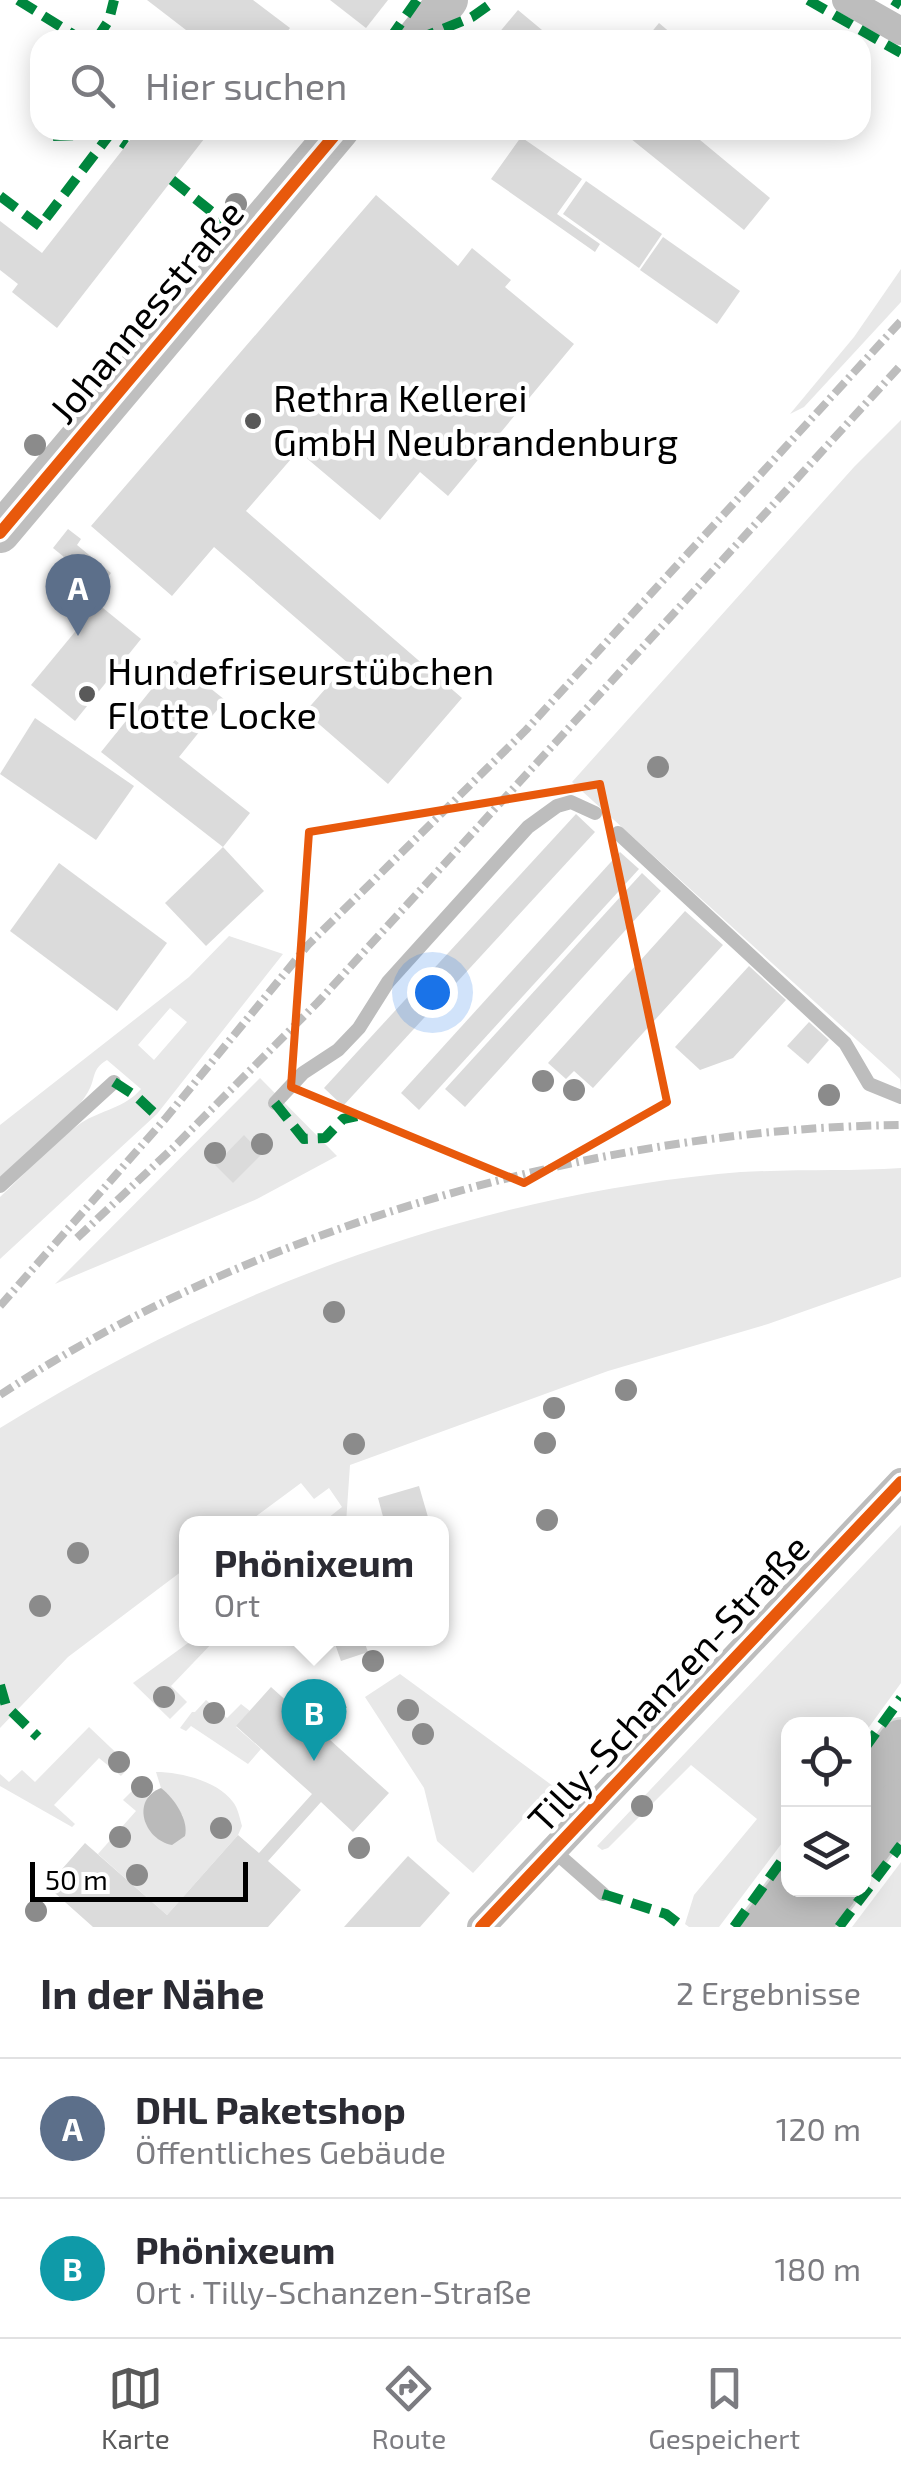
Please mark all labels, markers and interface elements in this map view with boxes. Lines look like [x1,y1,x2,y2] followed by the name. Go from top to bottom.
[30,30,871,140] search box
[65,58,120,113] icon: search
[145,62,347,108] text: Hier suchen
[39,190,252,432] street label: Johannesstraße
[273,374,678,464] place label: Rethra Kellerei GmbH Neubrandenburg
[242,410,264,432] marker: Rethra Kellerei GmbH Neubrandenburg
[46,554,110,636] pin: A
[107,647,494,737] place label: Hundefriseurstübchen Flotte Locke
[76,683,98,705] marker: Hundefriseurstübchen Flotte Locke
[407,967,458,1018] your location
[179,1516,449,1646] popup
[517,1524,818,1841] street label: Tilly-Schanzen-Straße
[214,1539,414,1585] text: Phönixeum
[214,1585,260,1623] text: Ort
[282,1678,346,1761] pin: B
[781,1717,871,1897] map controls
[781,1717,871,1807] button: locate
[781,1807,871,1897] button: layers
[30,1857,248,1902] scale bar
[45,1862,108,1896] text: 50 m
[40,1967,265,2017] text: In der Nähe
[676,1973,861,2011] text: 2 Ergebnisse
[135,2086,406,2132] text: DHL Paketshop
[62,2109,83,2147] text: A
[776,2109,861,2147] text: 120 m
[135,2132,446,2170] text: Öffentliches Gebäude
[135,2226,336,2272] text: Phönixeum
[62,2249,83,2287] text: B
[774,2249,861,2287] text: 180 m
[135,2272,532,2310] text: Ort · Tilly-Schanzen-Straße
[101,2361,170,2455] tab: Karte
[372,2361,446,2455] tab: Route
[648,2361,800,2455] tab: Gespeichert

